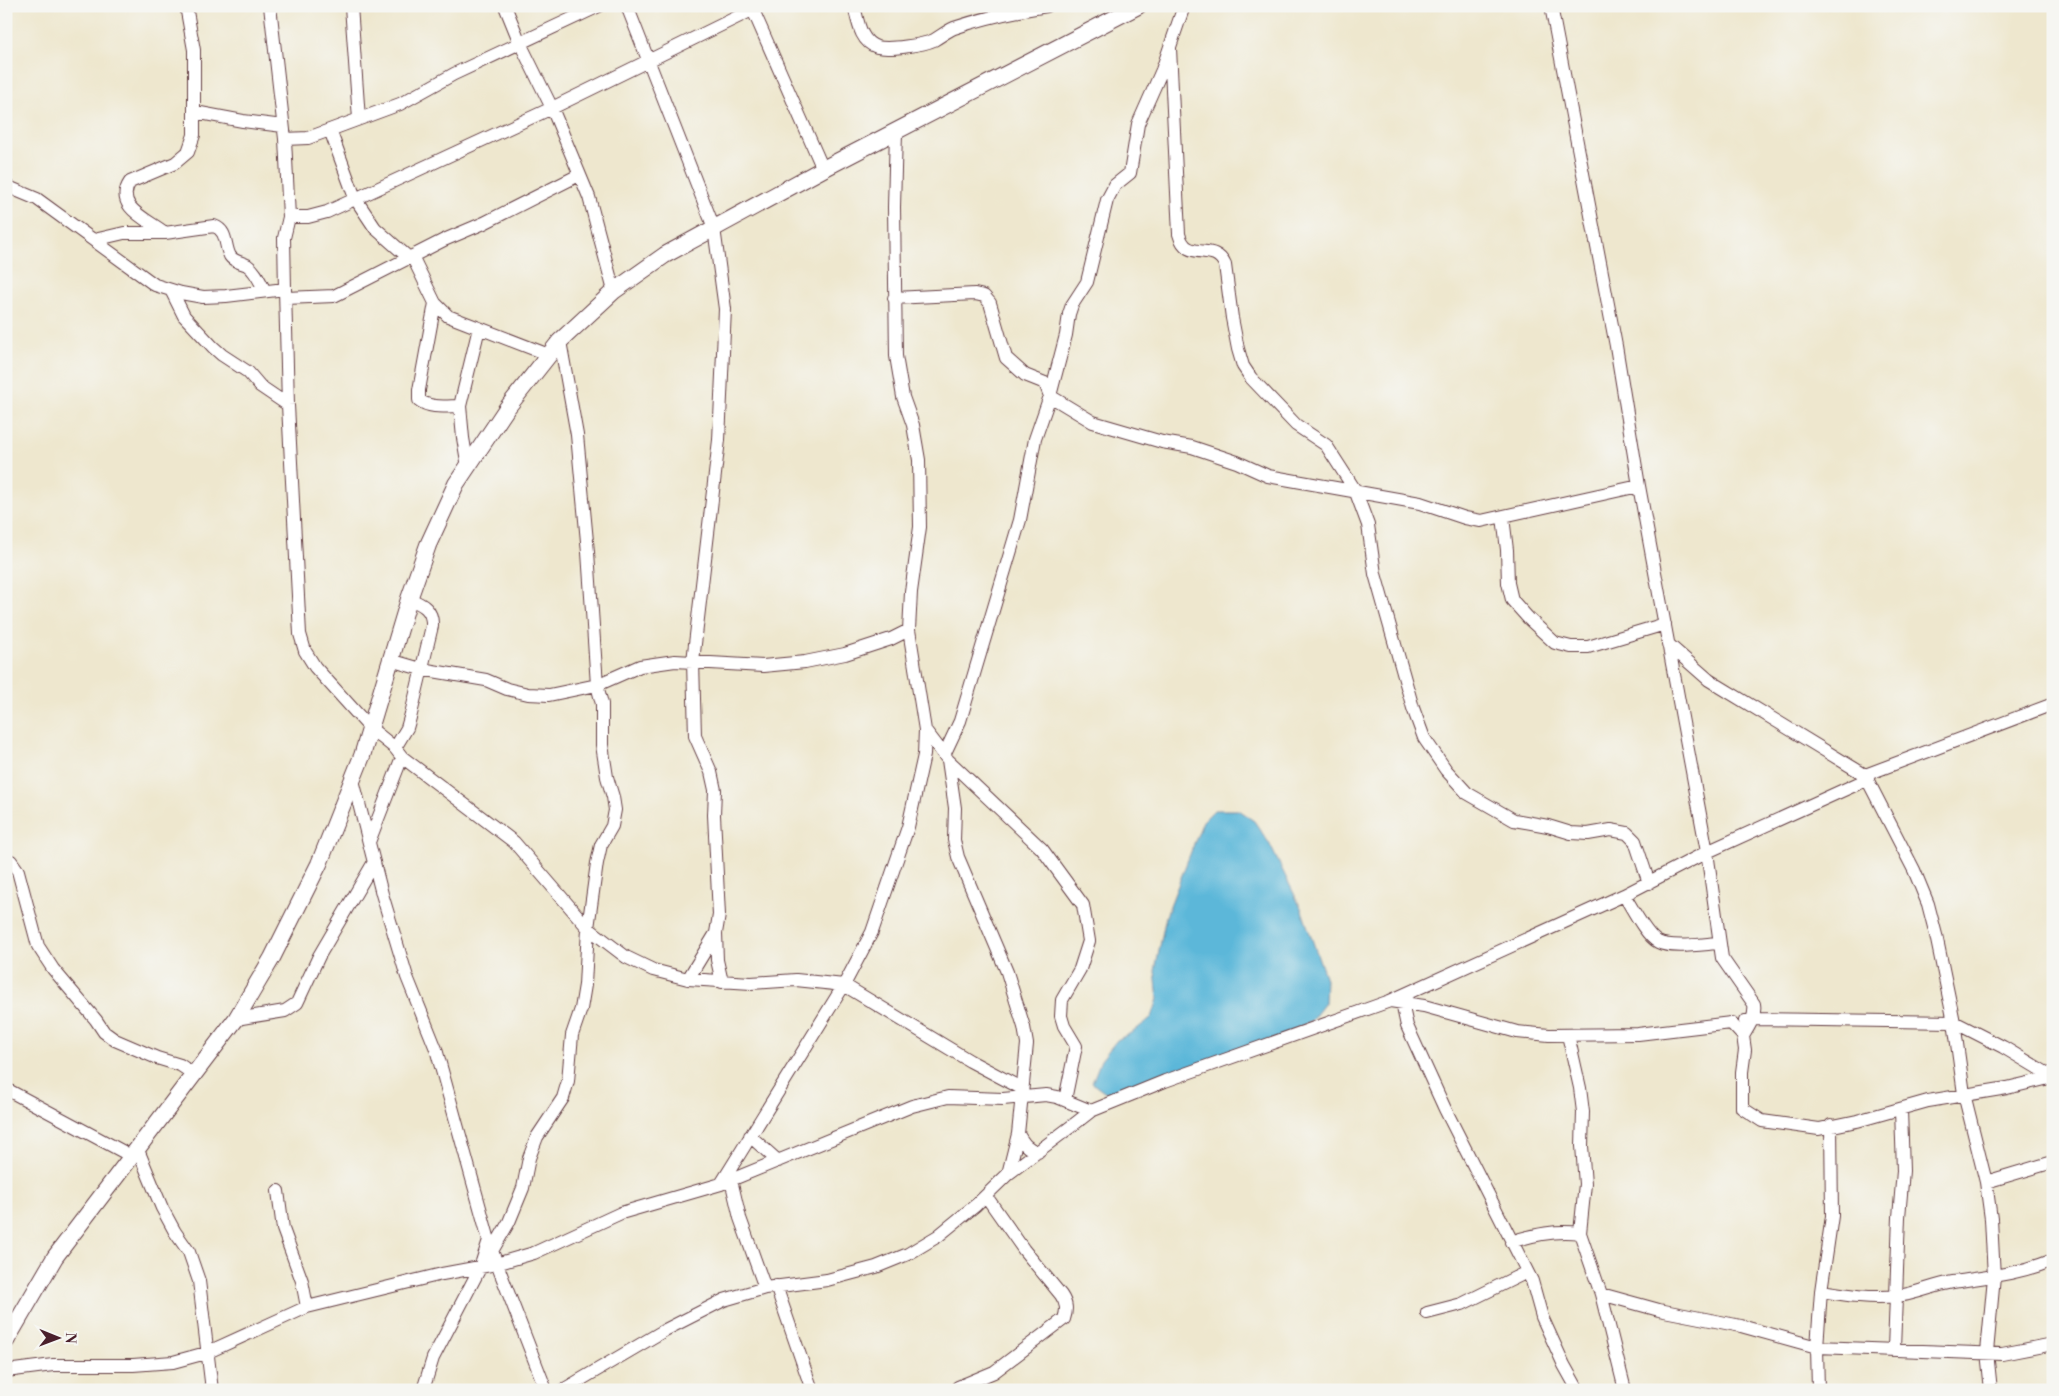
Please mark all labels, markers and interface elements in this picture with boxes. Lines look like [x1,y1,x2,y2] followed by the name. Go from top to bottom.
[32,1314,82,1364] north arrow
[61,1333,79,1344] text: N

